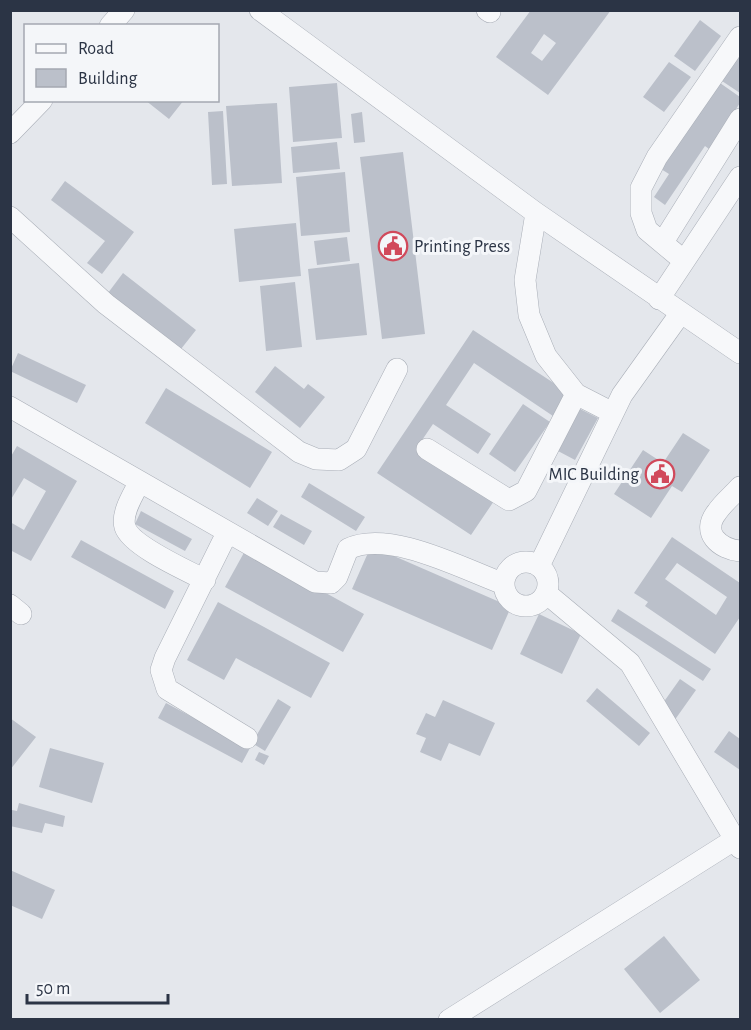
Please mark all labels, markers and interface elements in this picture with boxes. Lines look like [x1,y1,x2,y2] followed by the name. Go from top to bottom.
[24,24,219,102] legend
[78,40,114,58] text: Road
[78,70,138,88] text: Building
[377,230,409,262] public building icon: Printing Press
[414,238,510,256] place label: Printing Press
[644,458,676,490] public building icon: MIC Building
[549,466,639,484] place label: MIC Building
[27,967,168,1005] scale bar
[36,980,70,998] text: 50 m

